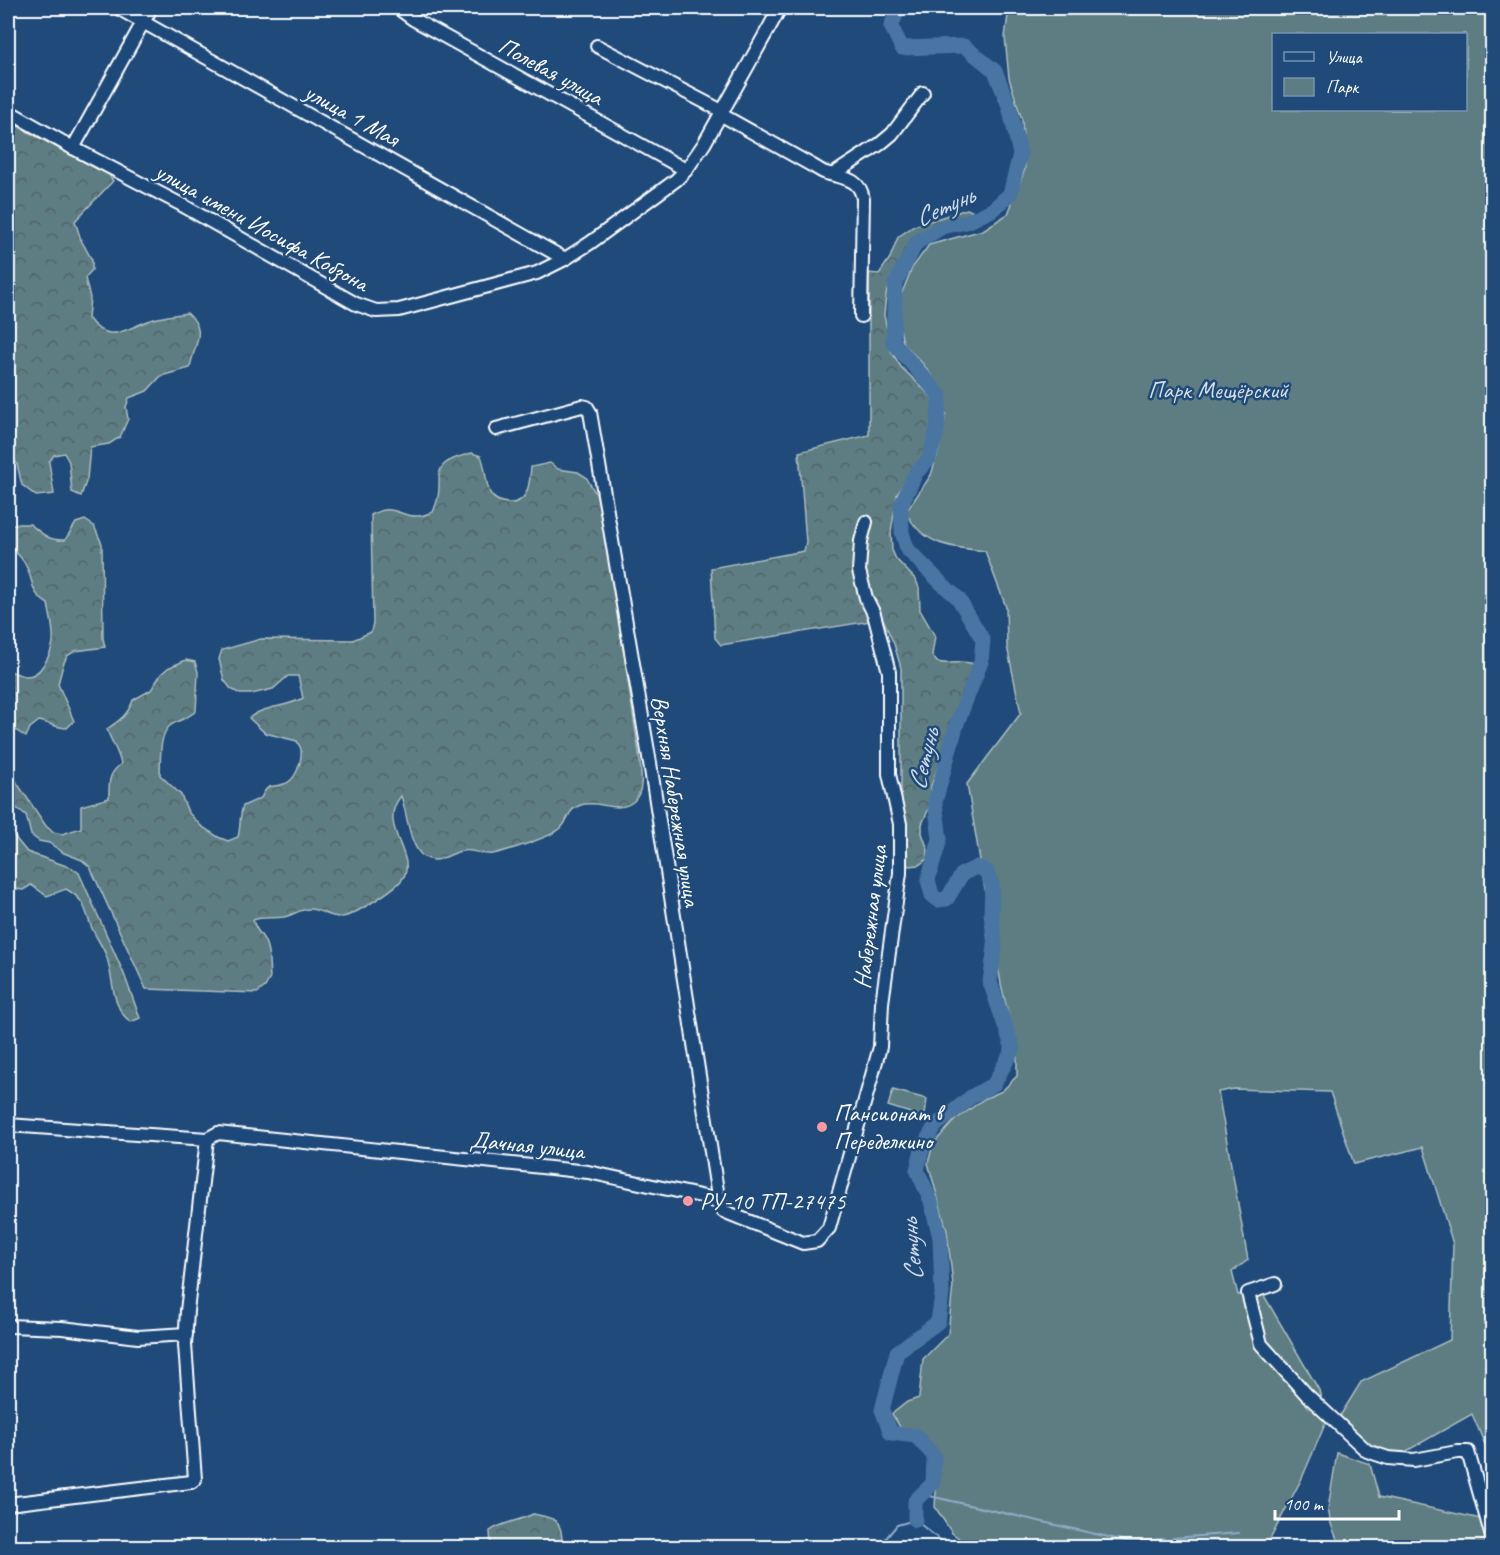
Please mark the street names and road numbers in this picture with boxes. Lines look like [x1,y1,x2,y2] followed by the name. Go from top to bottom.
[493,30,610,113] street label: Полевая улица
[298,76,406,154] street label: улица 1 Мая
[148,155,376,299] street label: улица имени Иосифа Кобзона
[645,694,708,910] street label: Верхняя Набережная улица
[846,842,894,990] street label: Набережная улица
[468,1124,588,1166] street label: Дачная улица

